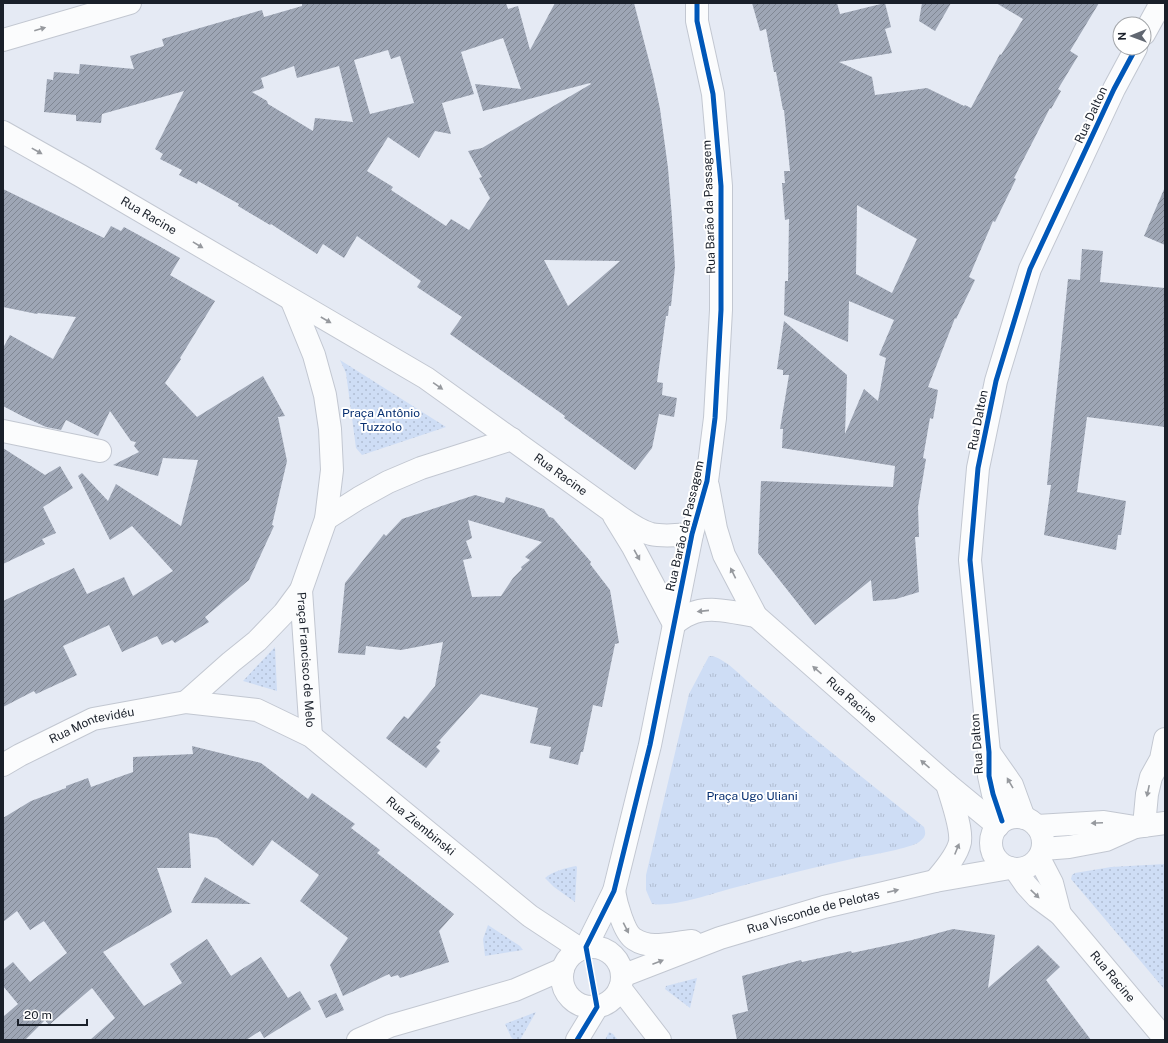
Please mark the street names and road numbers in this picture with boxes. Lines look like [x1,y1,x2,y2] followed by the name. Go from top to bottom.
[1072,84,1110,146] street label: Rua Dalton
[700,140,718,274] street label: Rua Barão da Passagem
[118,194,179,238] street label: Rua Racine
[965,389,991,451] street label: Rua Dalton
[531,451,590,499] street label: Rua Racine
[663,459,707,593] street label: Rua Barão da Passagem
[294,592,317,728] street label: Praça Francisco de Melo
[823,674,880,726] street label: Rua Racine
[47,705,135,747] street label: Rua Montevidéu
[968,713,986,775] street label: Rua Dalton
[383,794,458,859] street label: Rua Ziembinski
[745,887,881,937] street label: Rua Visconde de Pelotas
[1087,948,1138,1005] street label: Rua Racine

